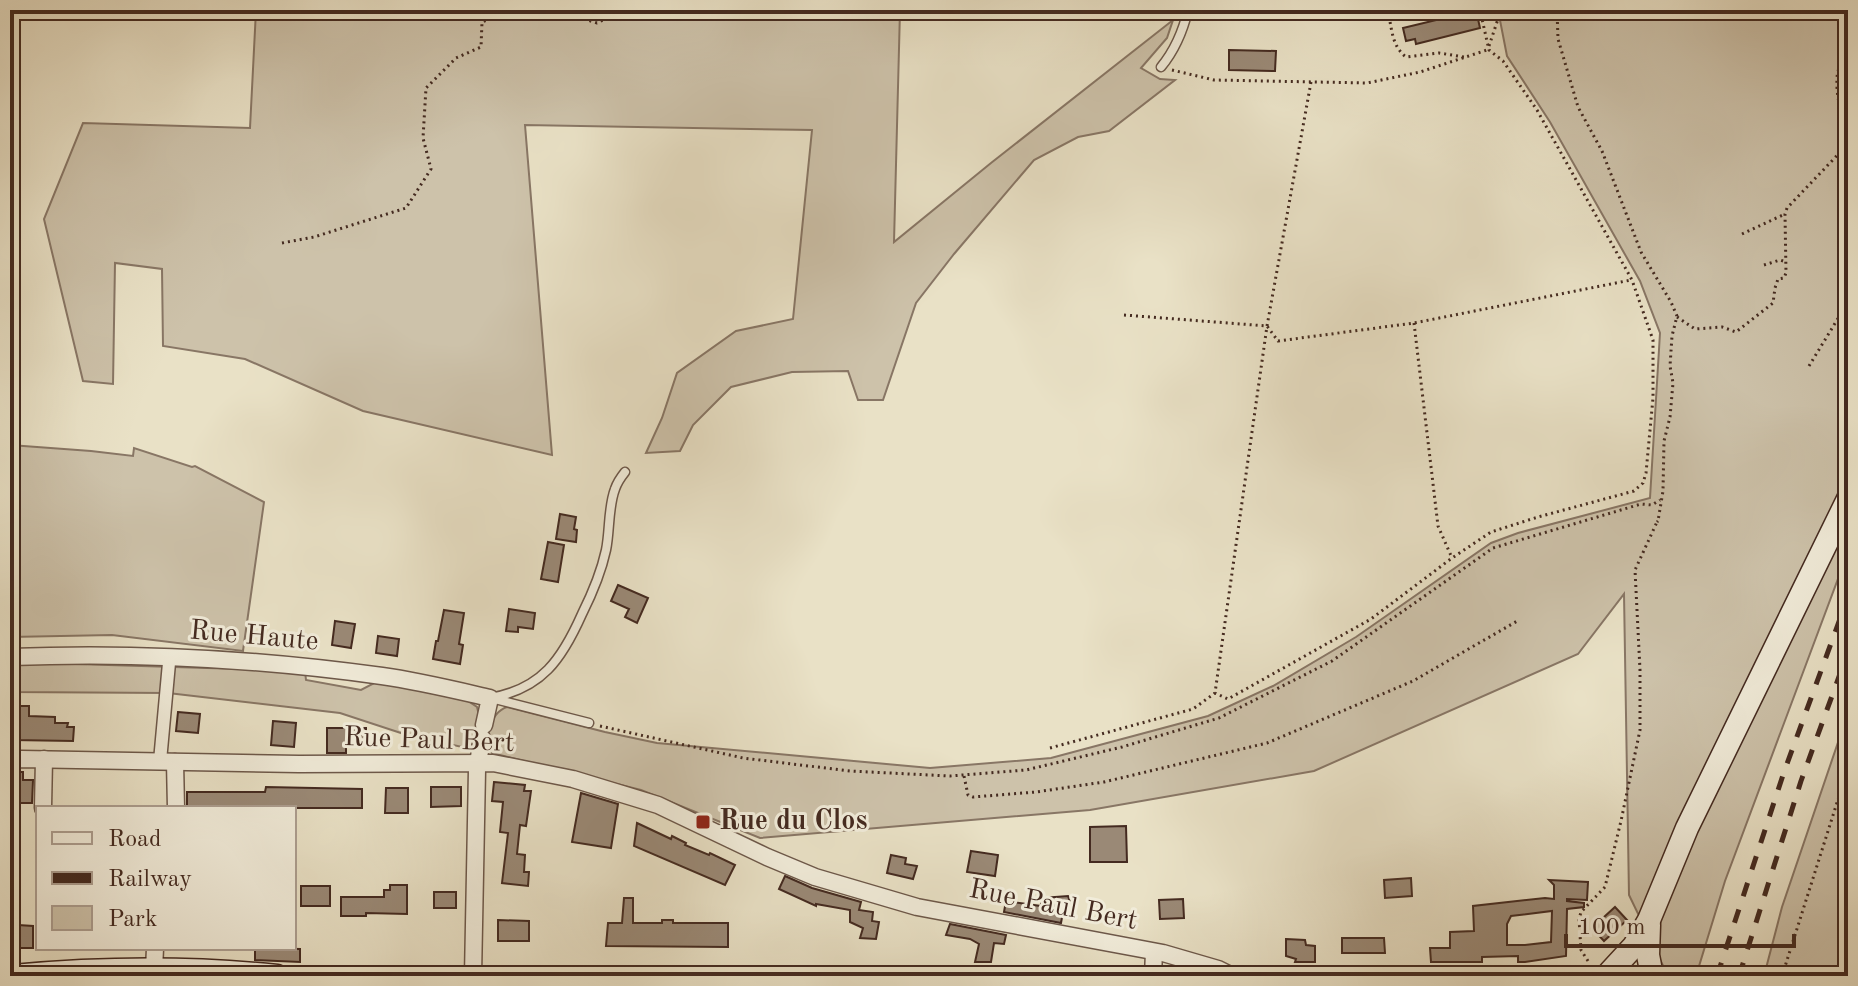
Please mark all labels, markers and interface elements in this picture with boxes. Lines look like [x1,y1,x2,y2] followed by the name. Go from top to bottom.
[188,617,320,657] street label: Rue Haute
[343,724,515,758] street label: Rue Paul Bert
[36,806,296,950] legend
[719,808,867,836] place label: Rue du Clos
[694,813,712,831] marker: Rue du Clos
[108,828,161,852] text: Road
[108,868,192,892] text: Railway
[966,876,1140,936] street label: Rue Paul Bert
[1566,898,1794,948] scale bar
[108,908,157,932] text: Park
[1578,916,1646,940] text: 100 m

